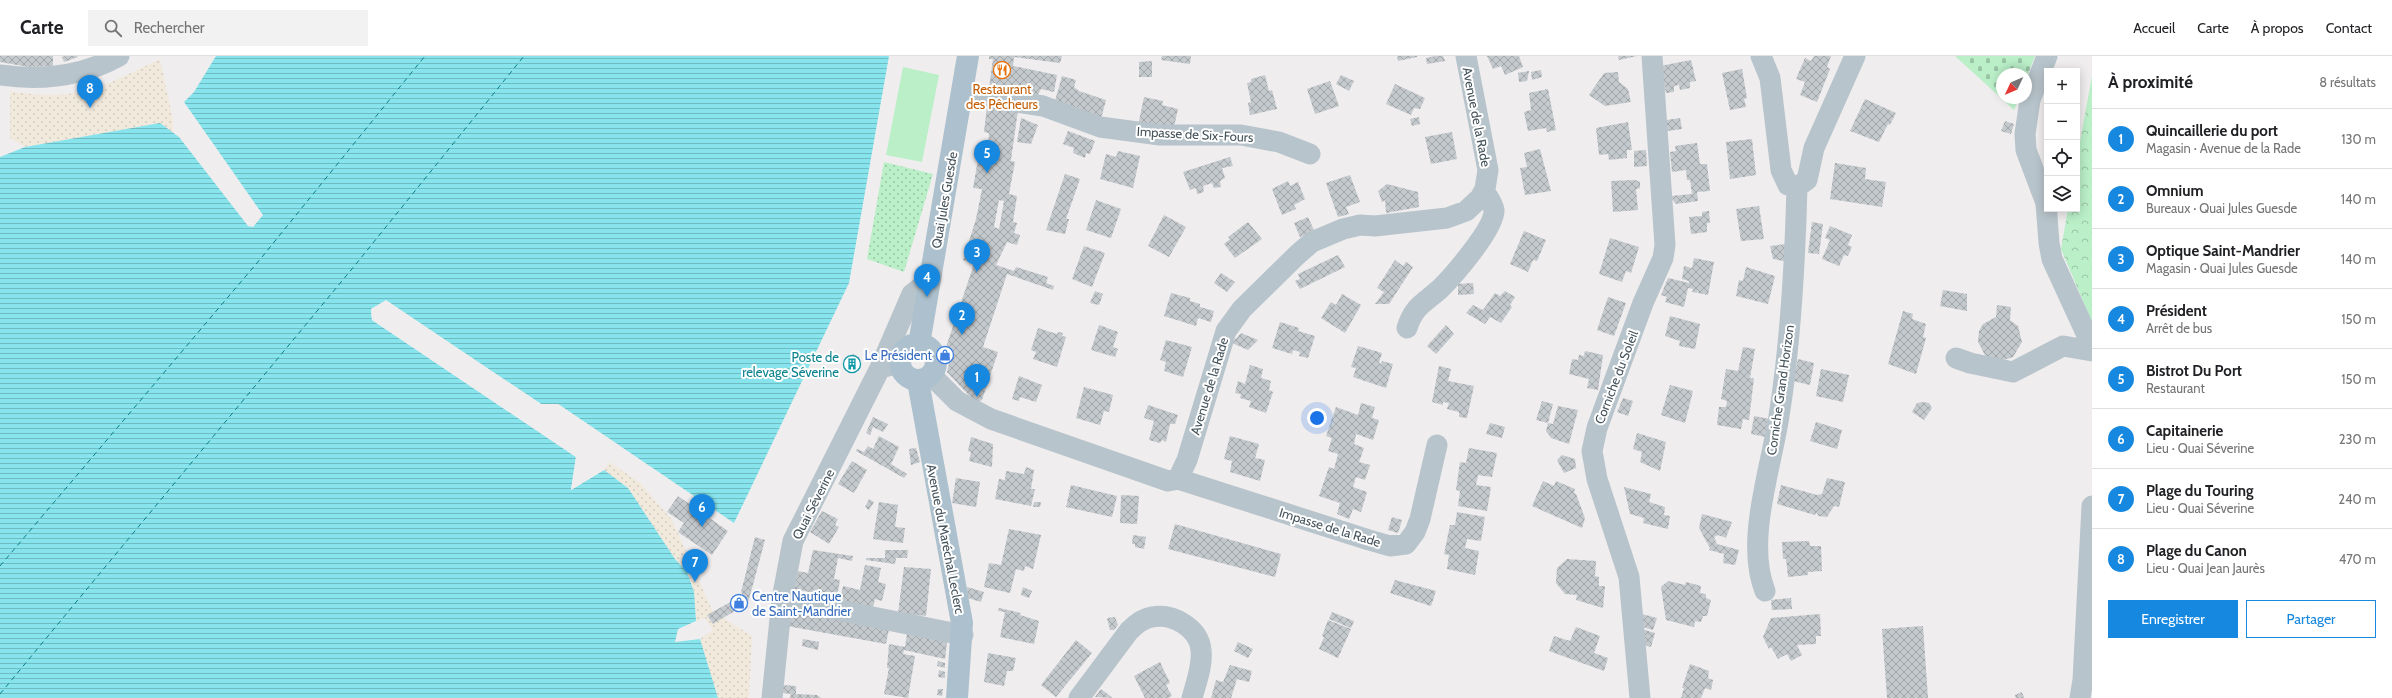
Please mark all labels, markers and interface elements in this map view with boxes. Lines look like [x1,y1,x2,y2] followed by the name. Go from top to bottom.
[88,10,368,46] search box
[20,16,64,39] text: Carte
[102,17,124,39] icon: search
[134,19,205,37] text: Rechercher
[2133,19,2175,37] text: Accueil
[2197,19,2229,37] text: Carte
[2251,19,2304,37] text: À propos
[2326,19,2372,37] text: Contact
[992,60,1012,80] restaurant icon: Restaurant des Pêcheurs
[1460,66,1495,168] street label: Avenue de la Rade
[1996,68,2032,104] north arrow
[2044,68,2080,212] map controls
[2044,68,2080,104] button: +
[2108,72,2193,92] text: À proximité
[2319,74,2376,90] text: 8 résultats
[77,75,103,108] pin: 8
[966,81,1039,112] place label: Restaurant des Pêcheurs
[2044,104,2080,140] button: −
[2146,122,2278,140] text: Quincaillerie du port
[1136,123,1254,145] street label: Impasse de Six-Fours
[2119,131,2123,147] text: 1
[2341,131,2376,147] text: 130 m
[974,140,1000,173] pin: 5
[2044,140,2080,176] button: locate
[2146,140,2301,156] text: Magasin · Avenue de la Rade
[928,150,960,250] street label: Quai Jules Guesde
[2044,176,2080,212] button: layers
[2146,182,2204,200] text: Omnium
[2118,191,2124,207] text: 2
[2341,191,2376,207] text: 140 m
[2146,200,2297,216] text: Bureaux · Quai Jules Guesde
[964,239,990,272] pin: 3
[2146,242,2300,260] text: Optique Saint-Mandrier
[2117,251,2125,267] text: 3
[2341,251,2376,267] text: 140 m
[2146,260,2298,276] text: Magasin · Quai Jules Guesde
[914,264,940,297] pin: 4
[949,302,975,335] pin: 2
[2146,302,2207,320] text: Président
[2117,311,2125,327] text: 4
[2341,311,2376,327] text: 150 m
[2146,320,2212,336] text: Arrêt de bus
[1763,324,1797,456] street label: Corniche Grand Horizon
[1591,328,1641,426] street label: Corniche du Soleil
[1187,335,1232,437] street label: Avenue de la Rade
[935,345,955,365] shop icon: Le Président
[865,347,933,363] place label: Le Président
[742,349,839,380] place label: Poste de relevage Séverine
[842,354,862,374] building icon: Poste de relevage Séverine
[2146,362,2242,380] text: Bistrot Du Port
[964,364,990,397] pin: 1
[2118,371,2124,387] text: 5
[2341,371,2376,387] text: 150 m
[2146,380,2205,396] text: Restaurant
[1307,408,1327,428] your location
[2146,422,2223,440] text: Capitainerie
[2117,431,2125,447] text: 6
[2339,431,2376,447] text: 230 m
[2146,440,2254,456] text: Lieu · Quai Séverine
[924,463,968,615] street label: Avenue du Maréchal Leclerc
[788,466,838,542] street label: Quai Séverine
[2146,482,2253,500] text: Plage du Touring
[2118,491,2124,507] text: 7
[2338,491,2376,507] text: 240 m
[689,494,715,527] pin: 6
[2146,500,2254,516] text: Lieu · Quai Séverine
[1277,504,1383,550] street label: Impasse de la Rade
[2146,542,2247,560] text: Plage du Canon
[682,549,708,582] pin: 7
[2117,551,2125,567] text: 8
[2339,551,2376,567] text: 470 m
[2146,560,2265,576] text: Lieu · Quai Jean Jaurès
[752,588,852,619] place label: Centre Nautique de Saint-Mandrier
[729,593,749,613] shop icon: Centre Nautique de Saint-Mandrier
[2108,600,2238,638] button: Enregistrer
[2246,600,2376,638] button: Partager

